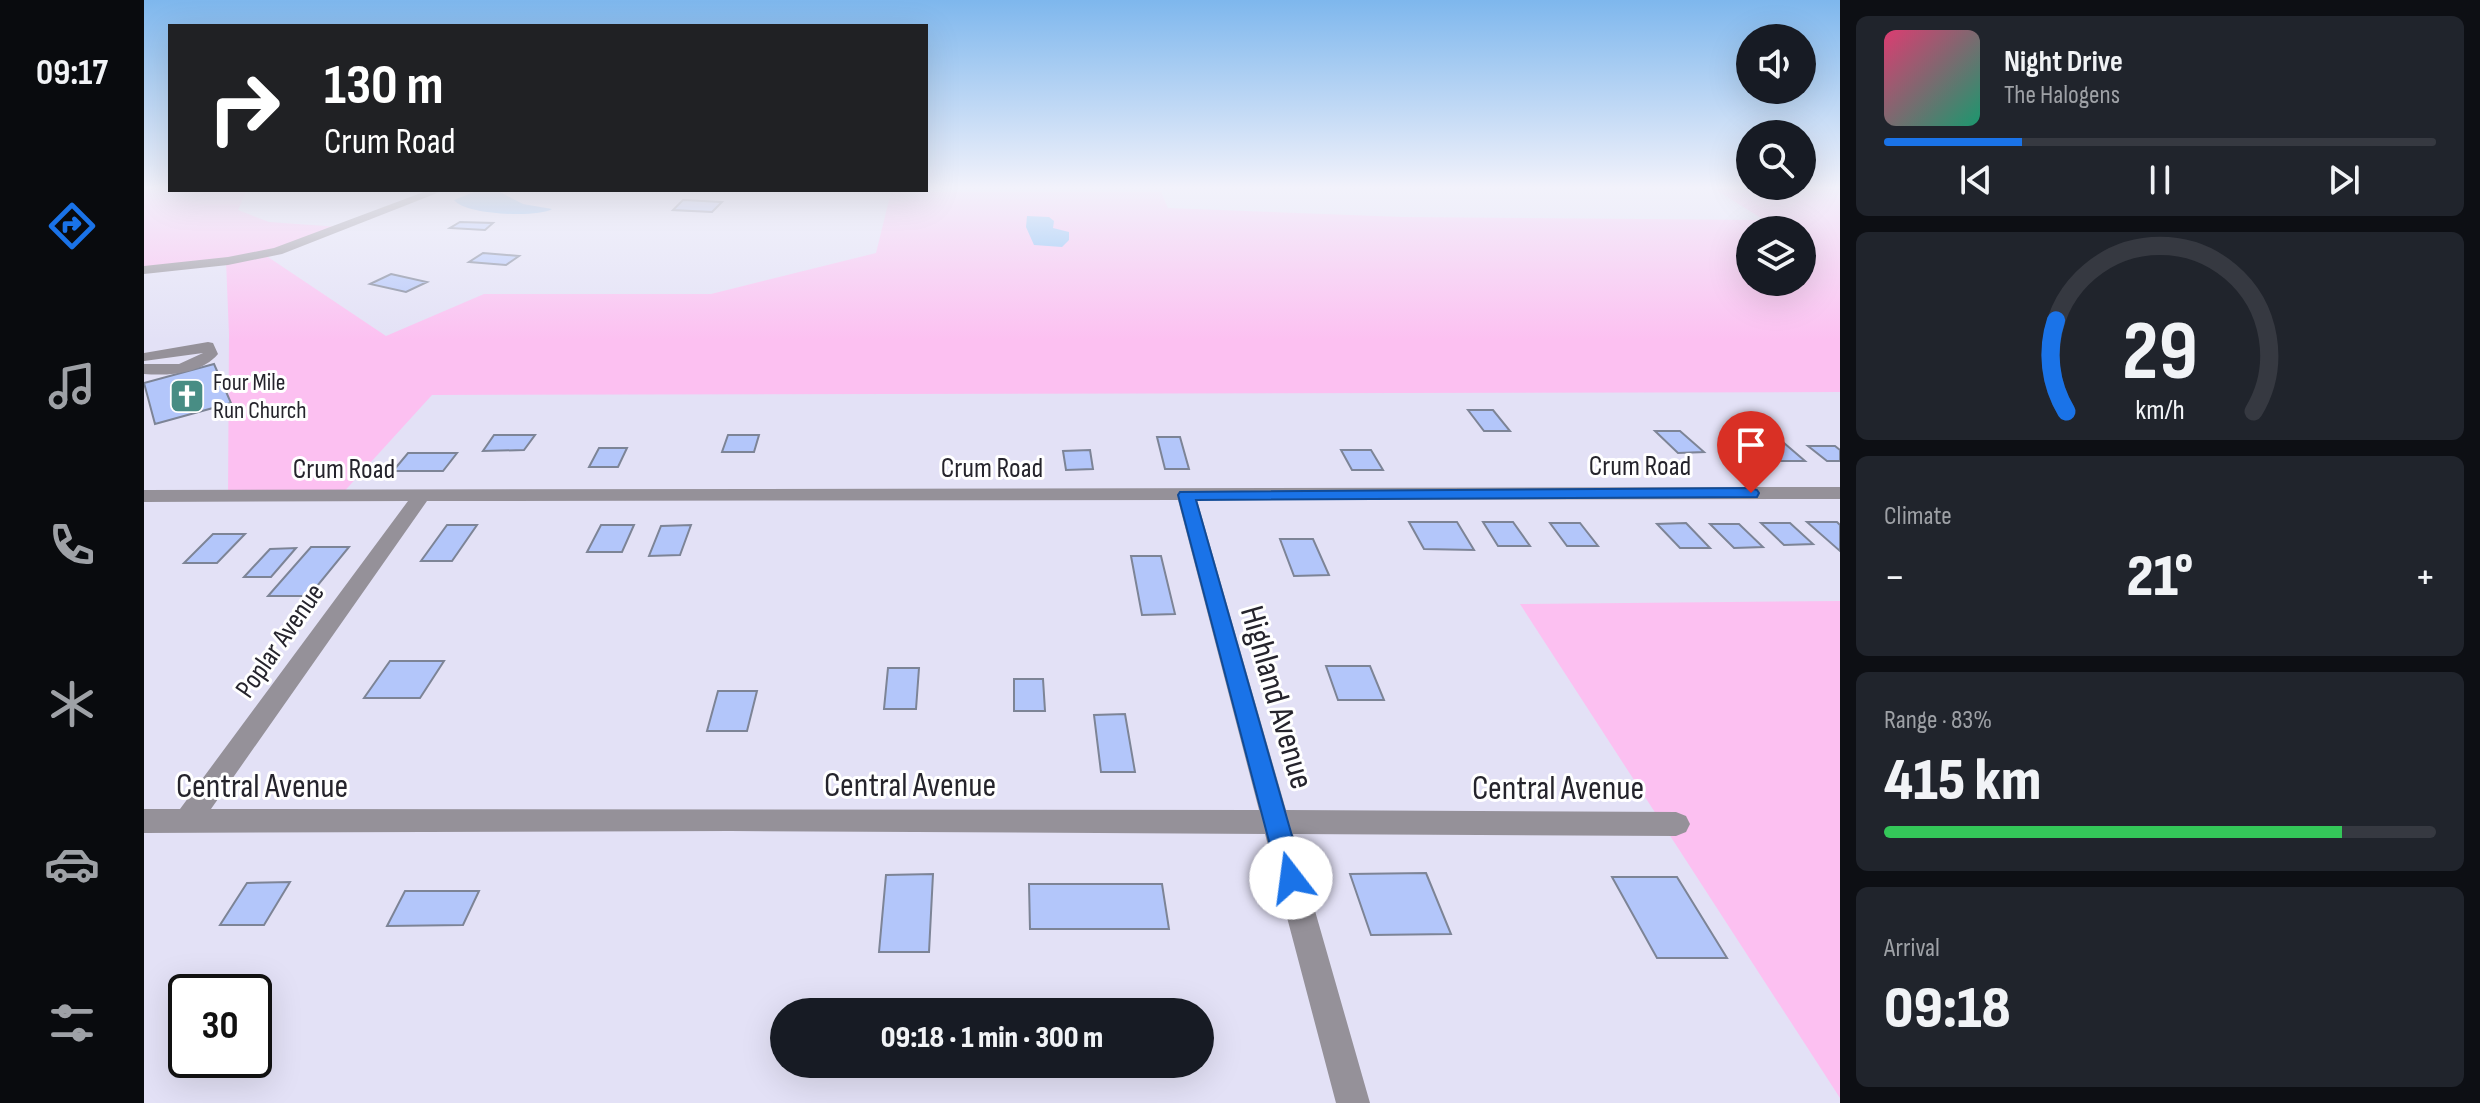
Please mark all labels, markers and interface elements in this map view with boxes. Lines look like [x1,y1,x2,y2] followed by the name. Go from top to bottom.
[1736,24,1816,296] map controls
[1736,24,1816,104] button: sound
[2004,44,2123,80] text: Night Drive
[36,52,108,95] text: 09:17
[324,53,444,120] text: 130 m
[192,56,296,160] icon: right
[2004,80,2120,111] text: The Halogens
[1736,120,1816,200] button: search
[324,121,456,164] text: Crum Road
[1954,158,1998,202] icon: previous
[2138,158,2182,202] icon: pause
[2322,158,2366,202] icon: next
[44,198,100,254] icon: directions
[1736,216,1816,296] button: layers
[2122,302,2198,402] text: 29
[44,358,100,414] icon: music
[213,368,307,425] place label: Four Mile Run Church
[168,377,206,415] church icon: Four Mile Run Church
[2135,393,2185,428] text: km/h
[1717,411,1785,493] pin
[1729,423,1773,467] icon: arrive
[1589,450,1691,483] street label: Crum Road
[941,452,1043,485] street label: Crum Road
[293,453,395,486] street label: Crum Road
[1884,501,1952,532] text: Climate
[44,517,100,573] icon: phone
[2127,541,2193,613] text: 21°
[1884,551,1906,604] text: −
[2414,551,2436,604] text: +
[229,577,332,704] street label: Poplar Avenue
[1231,601,1322,794] street label: Highland Avenue
[44,676,100,732] icon: climate
[1884,705,1992,736] text: Range · 83%
[1884,745,2041,817] text: 415 km
[824,765,996,806] street label: Central Avenue
[176,766,348,807] street label: Central Avenue
[1472,768,1644,809] street label: Central Avenue
[44,836,100,892] icon: car
[1249,836,1333,920] position arrow
[1884,933,1940,964] text: Arrival
[1884,973,2011,1045] text: 09:18
[168,974,272,1078] speed limit sign: 30
[44,995,100,1051] icon: filters
[881,1020,1103,1056] text: 09:18 · 1 min · 300 m

